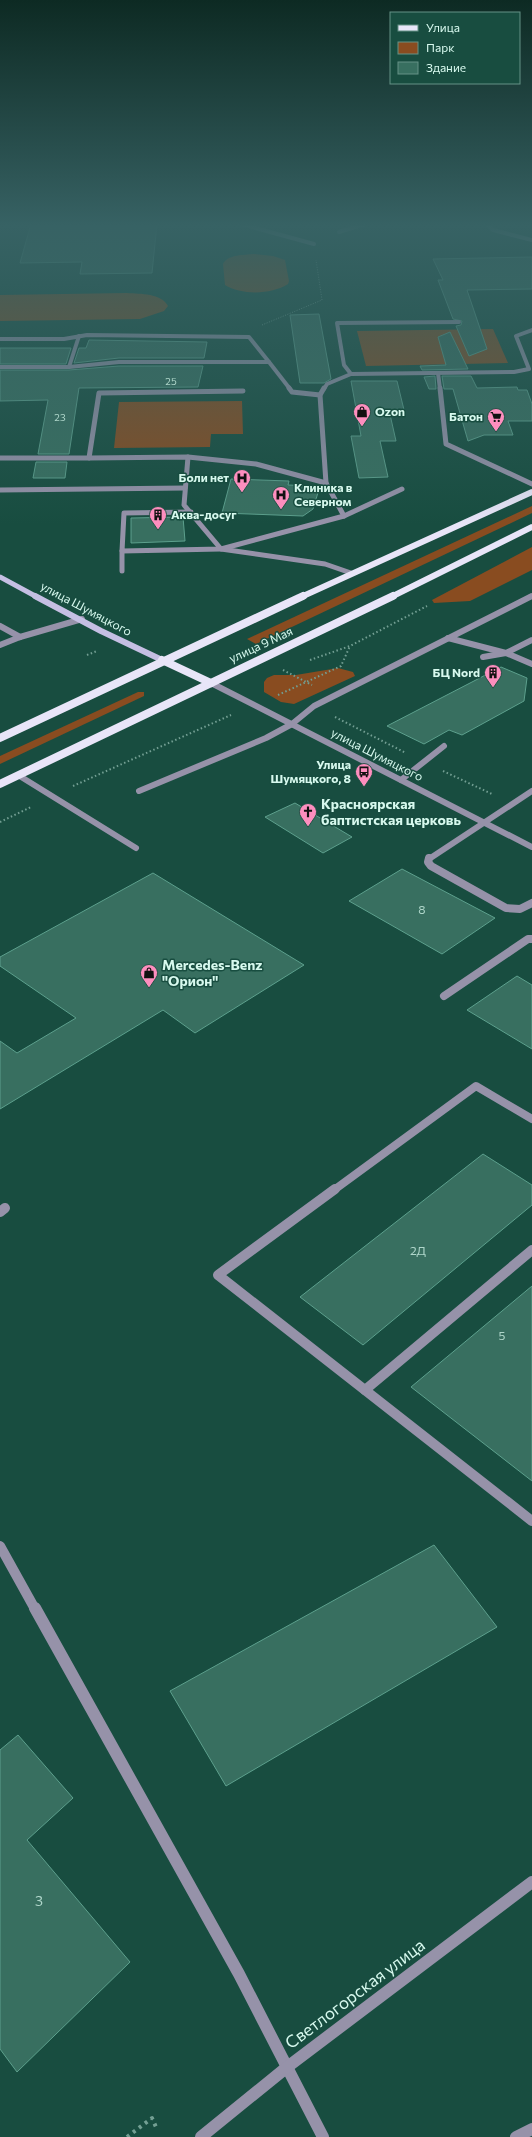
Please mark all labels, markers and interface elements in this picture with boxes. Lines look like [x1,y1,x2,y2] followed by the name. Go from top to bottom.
[390,12,520,84] legend
[426,20,460,34] text: Улица
[426,40,455,54] text: Парк
[426,60,466,74] text: Здание
[165,375,177,387] house number: 25
[352,402,372,427] shop icon: Ozon
[375,404,405,418] place label: Ozon
[486,407,506,432] supermarket icon: Батон
[449,409,483,423] place label: Батон
[54,411,66,423] house number: 23
[232,468,252,493] hospital icon: Боли нет
[179,470,229,484] place label: Боли нет
[294,480,353,508] place label: Клиника в Северном
[271,485,291,510] hospital icon: Клиника в Северном
[148,505,168,530] building icon: Аква-досуг
[171,507,237,521] place label: Аква-досуг
[38,578,134,638] street label: улица Шумяцкого
[227,623,295,665] street label: улица 9 Мая
[483,663,503,688] building icon: БЦ Nord
[433,665,480,679] place label: БЦ Nord
[329,725,426,783] street label: улица Шумяцкого
[270,757,351,785] place label: Улица Шумяцкого, 8
[354,762,374,787] bus stop icon: Улица Шумяцкого, 8
[321,795,461,828] place label: Красноярская баптистская церковь
[298,802,318,827] church icon: Красноярская баптистская церковь
[418,902,426,916] house number: 8
[162,956,263,989] place label: Mercedes-Benz "Орион"
[139,963,159,988] shop icon: Mercedes-Benz "Орион"
[410,1243,427,1257] house number: 2Д
[499,1328,506,1342] house number: 5
[35,1892,43,1909] house number: 3
[281,1934,429,2053] street label: Светлогорская улица

